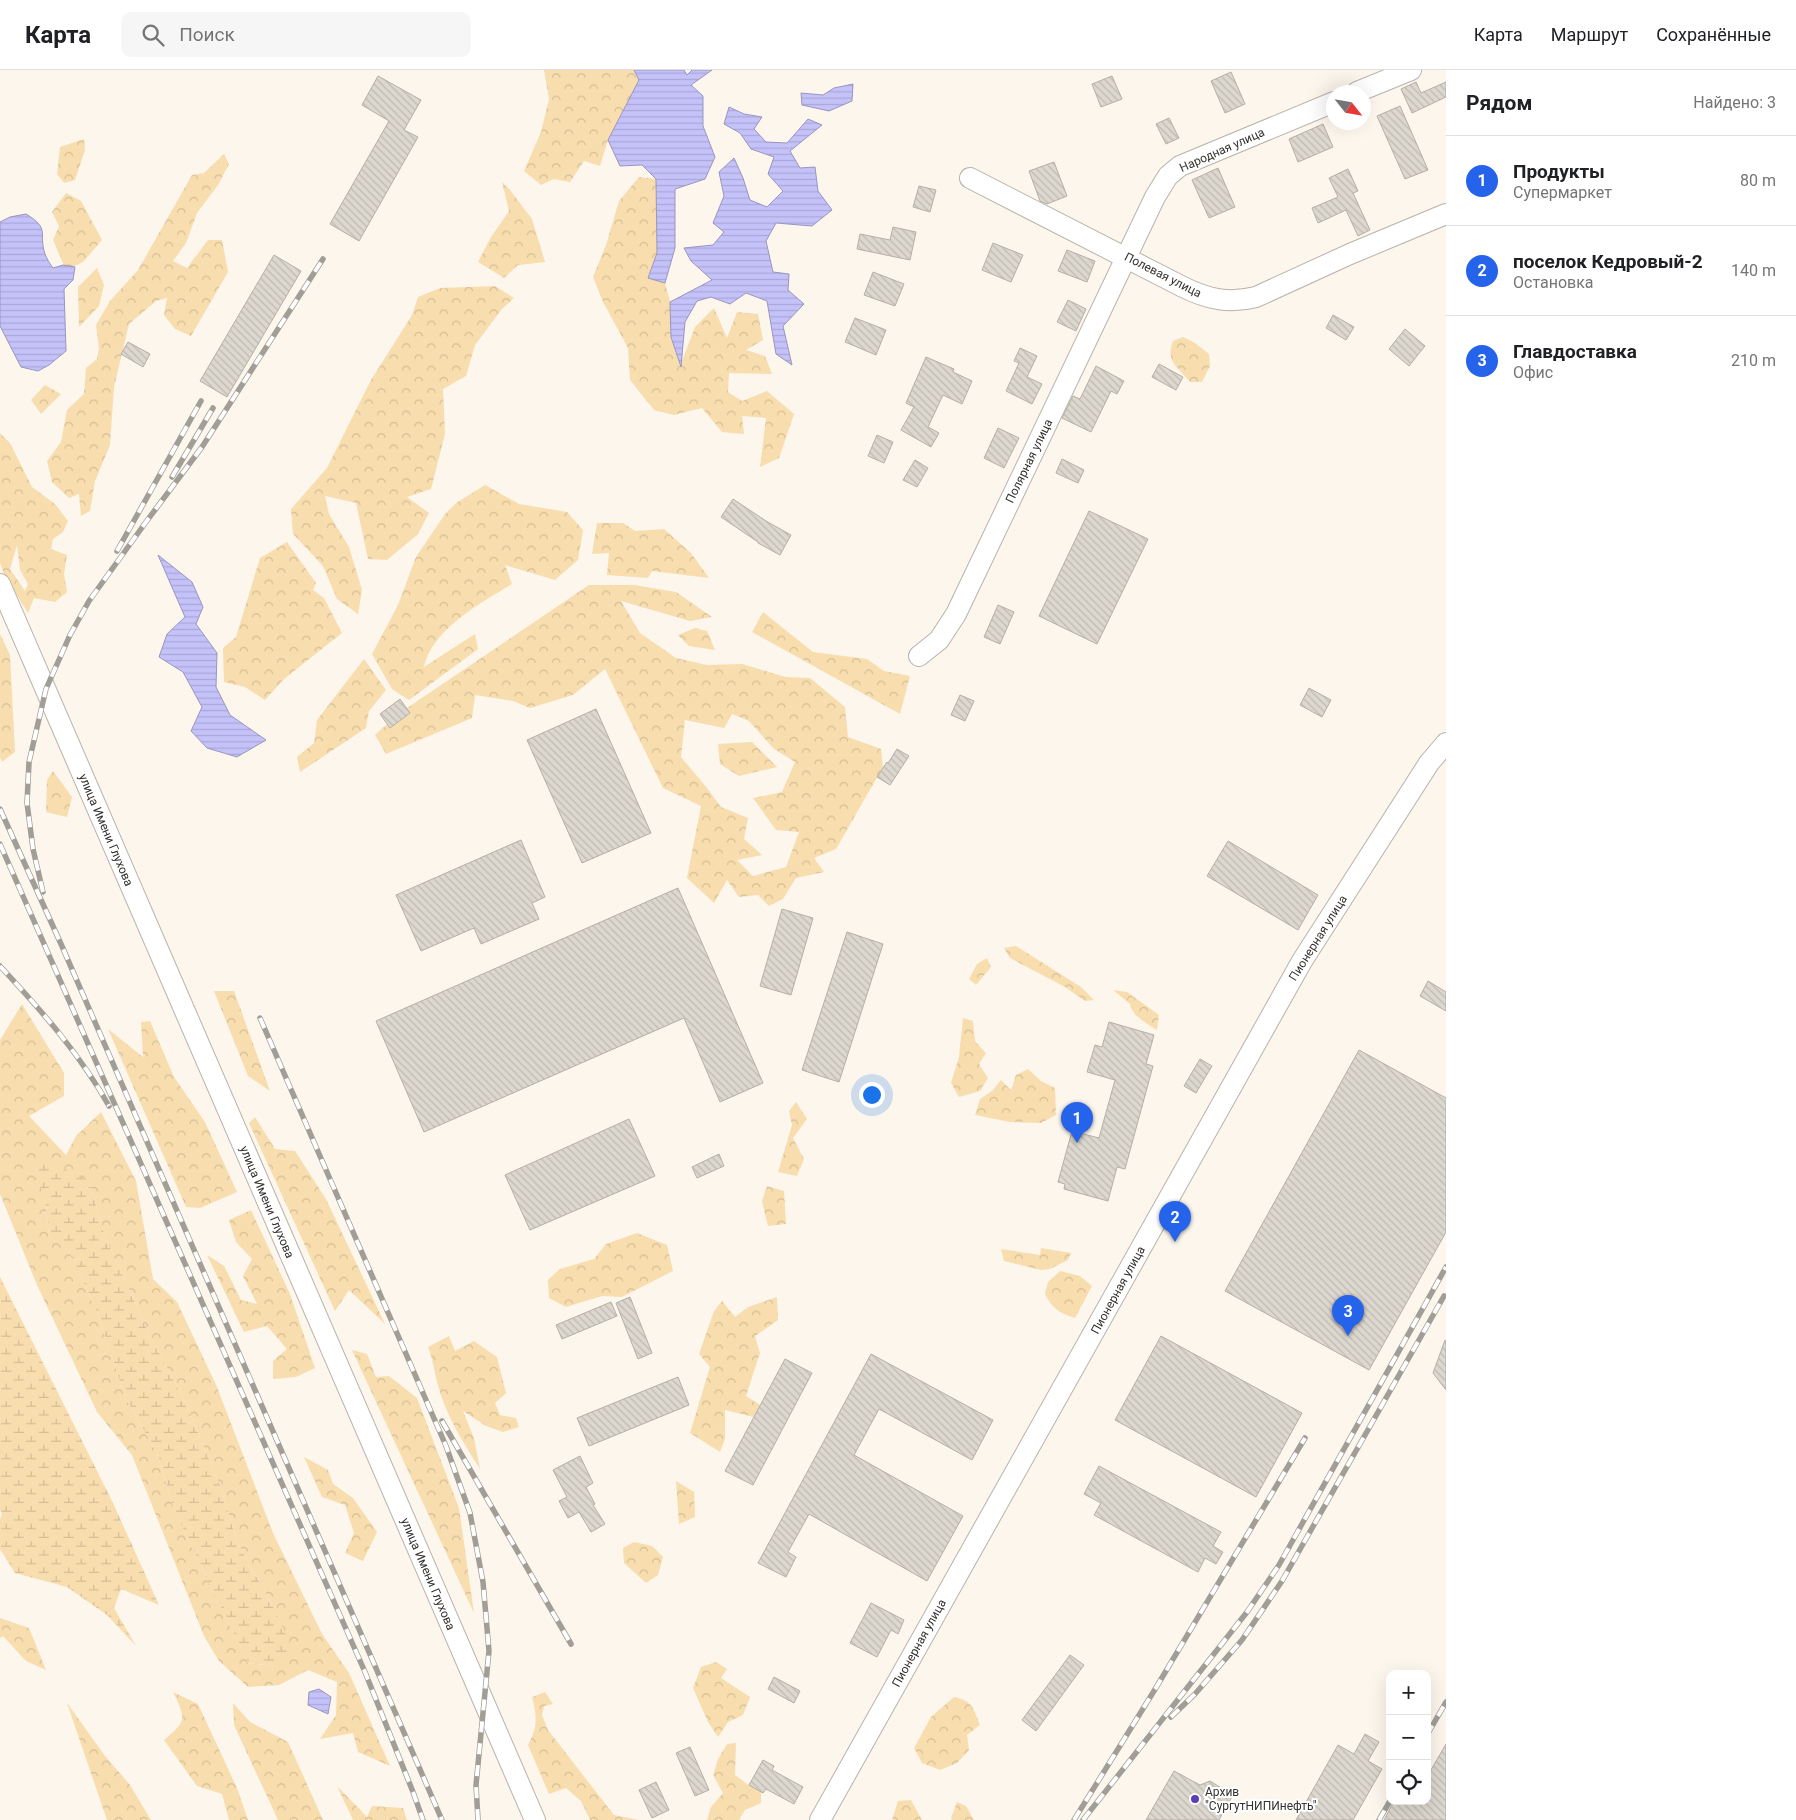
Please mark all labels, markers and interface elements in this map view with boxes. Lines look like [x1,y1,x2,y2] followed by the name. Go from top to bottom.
[121,12,471,57] search box
[25,21,91,49] text: Карта
[139,21,167,49] icon: search
[179,23,235,46] text: Поиск
[1474,24,1523,45] text: Карта
[1551,24,1628,45] text: Маршрут
[1656,24,1771,45] text: Сохранённые
[1326,85,1371,130] north arrow
[1466,91,1532,115] text: Рядом
[1693,93,1776,112] text: Найдено: 3
[1177,125,1267,175] street label: Народная улица
[1513,160,1605,183] text: Продукты
[1477,171,1487,190] text: 1
[1740,171,1776,190] text: 80 m
[1513,183,1612,202] text: Супермаркет
[1122,250,1204,300] street label: Полевая улица
[1513,250,1703,273] text: поселок Кедровый-2
[1477,261,1487,280] text: 2
[1731,261,1776,280] text: 140 m
[1513,273,1594,292] text: Остановка
[1513,340,1637,363] text: Главдоставка
[1477,351,1487,370] text: 3
[1731,351,1776,370] text: 210 m
[1513,363,1553,382] text: Офис
[1003,417,1055,505] street label: Полярная улица
[76,772,136,888] street label: улица Имени Глухова
[1286,893,1350,983] street label: Пионерная улица
[859,1082,885,1108] your location
[1061,1102,1093,1143] pin: 1
[237,1144,297,1260] street label: улица Имени Глухова
[1159,1201,1191,1242] pin: 2
[1088,1244,1148,1336] street label: Пионерная улица
[1332,1295,1364,1336] pin: 3
[398,1516,458,1632] street label: улица Имени Глухова
[889,1597,949,1689] street label: Пионерная улица
[1386,1670,1431,1805] map controls
[1386,1670,1431,1715] button: +
[1386,1715,1431,1760] button: −
[1386,1760,1431,1805] button: locate
[1205,1785,1317,1813] place label: Архив "СургутНИПИнефть"
[1189,1793,1201,1805] marker: Архив "СургутНИПИнефть"

